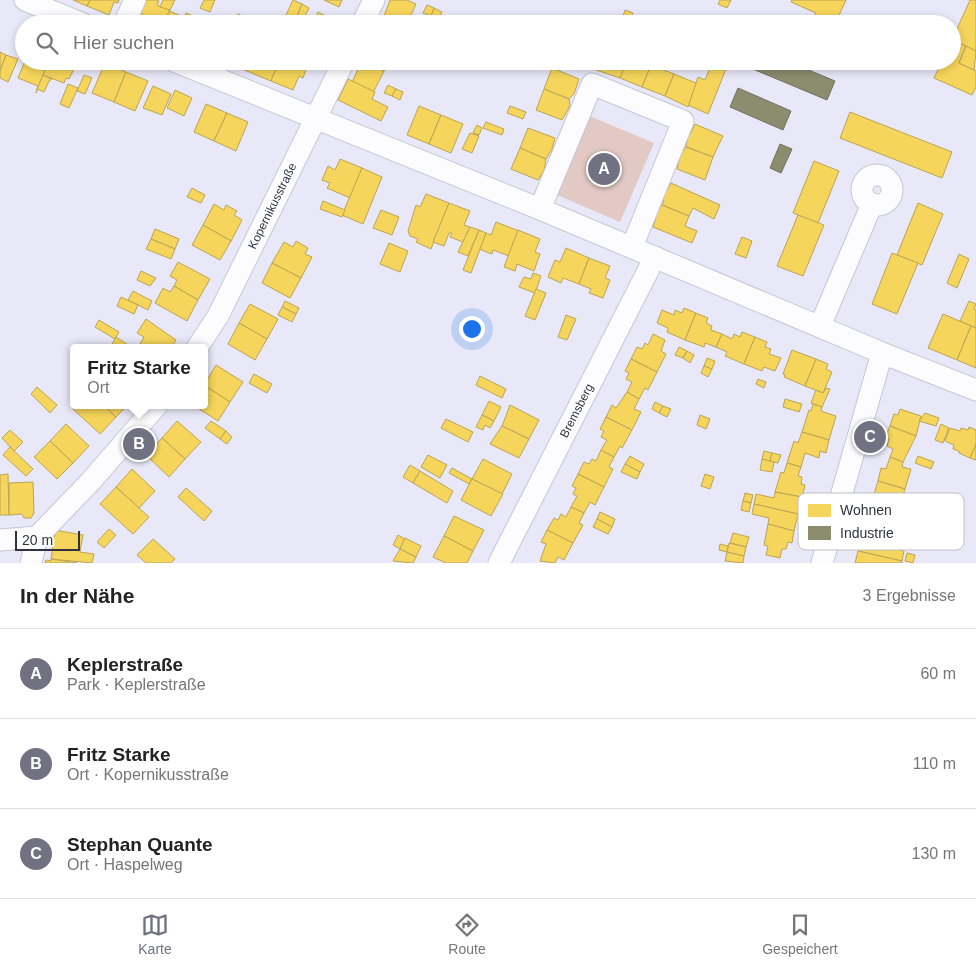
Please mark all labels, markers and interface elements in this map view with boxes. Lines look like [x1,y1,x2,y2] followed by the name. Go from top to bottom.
[15,15,961,70] search box
[33,29,61,57] icon: search
[73,32,174,53] text: Hier suchen
[588,150,620,188] pin: A
[245,160,300,251] street label: Kopernikusstraße
[459,316,485,342] your location
[70,344,208,409] popup
[87,357,191,378] text: Fritz Starke
[87,379,109,396] text: Ort
[557,381,596,440] street label: Bremsberg
[854,418,886,456] pin: C
[123,425,155,463] pin: B
[798,493,964,550] legend
[840,502,892,518] text: Wohnen
[840,525,894,541] text: Industrie
[15,528,80,551] scale bar
[22,532,53,548] text: 20 m
[20,584,134,607] text: In der Nähe
[863,587,956,604] text: 3 Ergebnisse
[67,654,183,675] text: Keplerstraße
[30,665,42,682] text: A
[920,665,956,682] text: 60 m
[67,676,206,693] text: Park · Keplerstraße
[67,744,170,765] text: Fritz Starke
[30,755,42,772] text: B
[913,755,956,772] text: 110 m
[67,766,229,783] text: Ort · Kopernikusstraße
[67,834,213,855] text: Stephan Quante
[30,845,42,862] text: C
[912,845,956,862] text: 130 m
[67,856,183,873] text: Ort · Haspelweg
[138,911,172,957] tab: Karte
[448,911,486,957] tab: Route
[762,911,838,957] tab: Gespeichert

